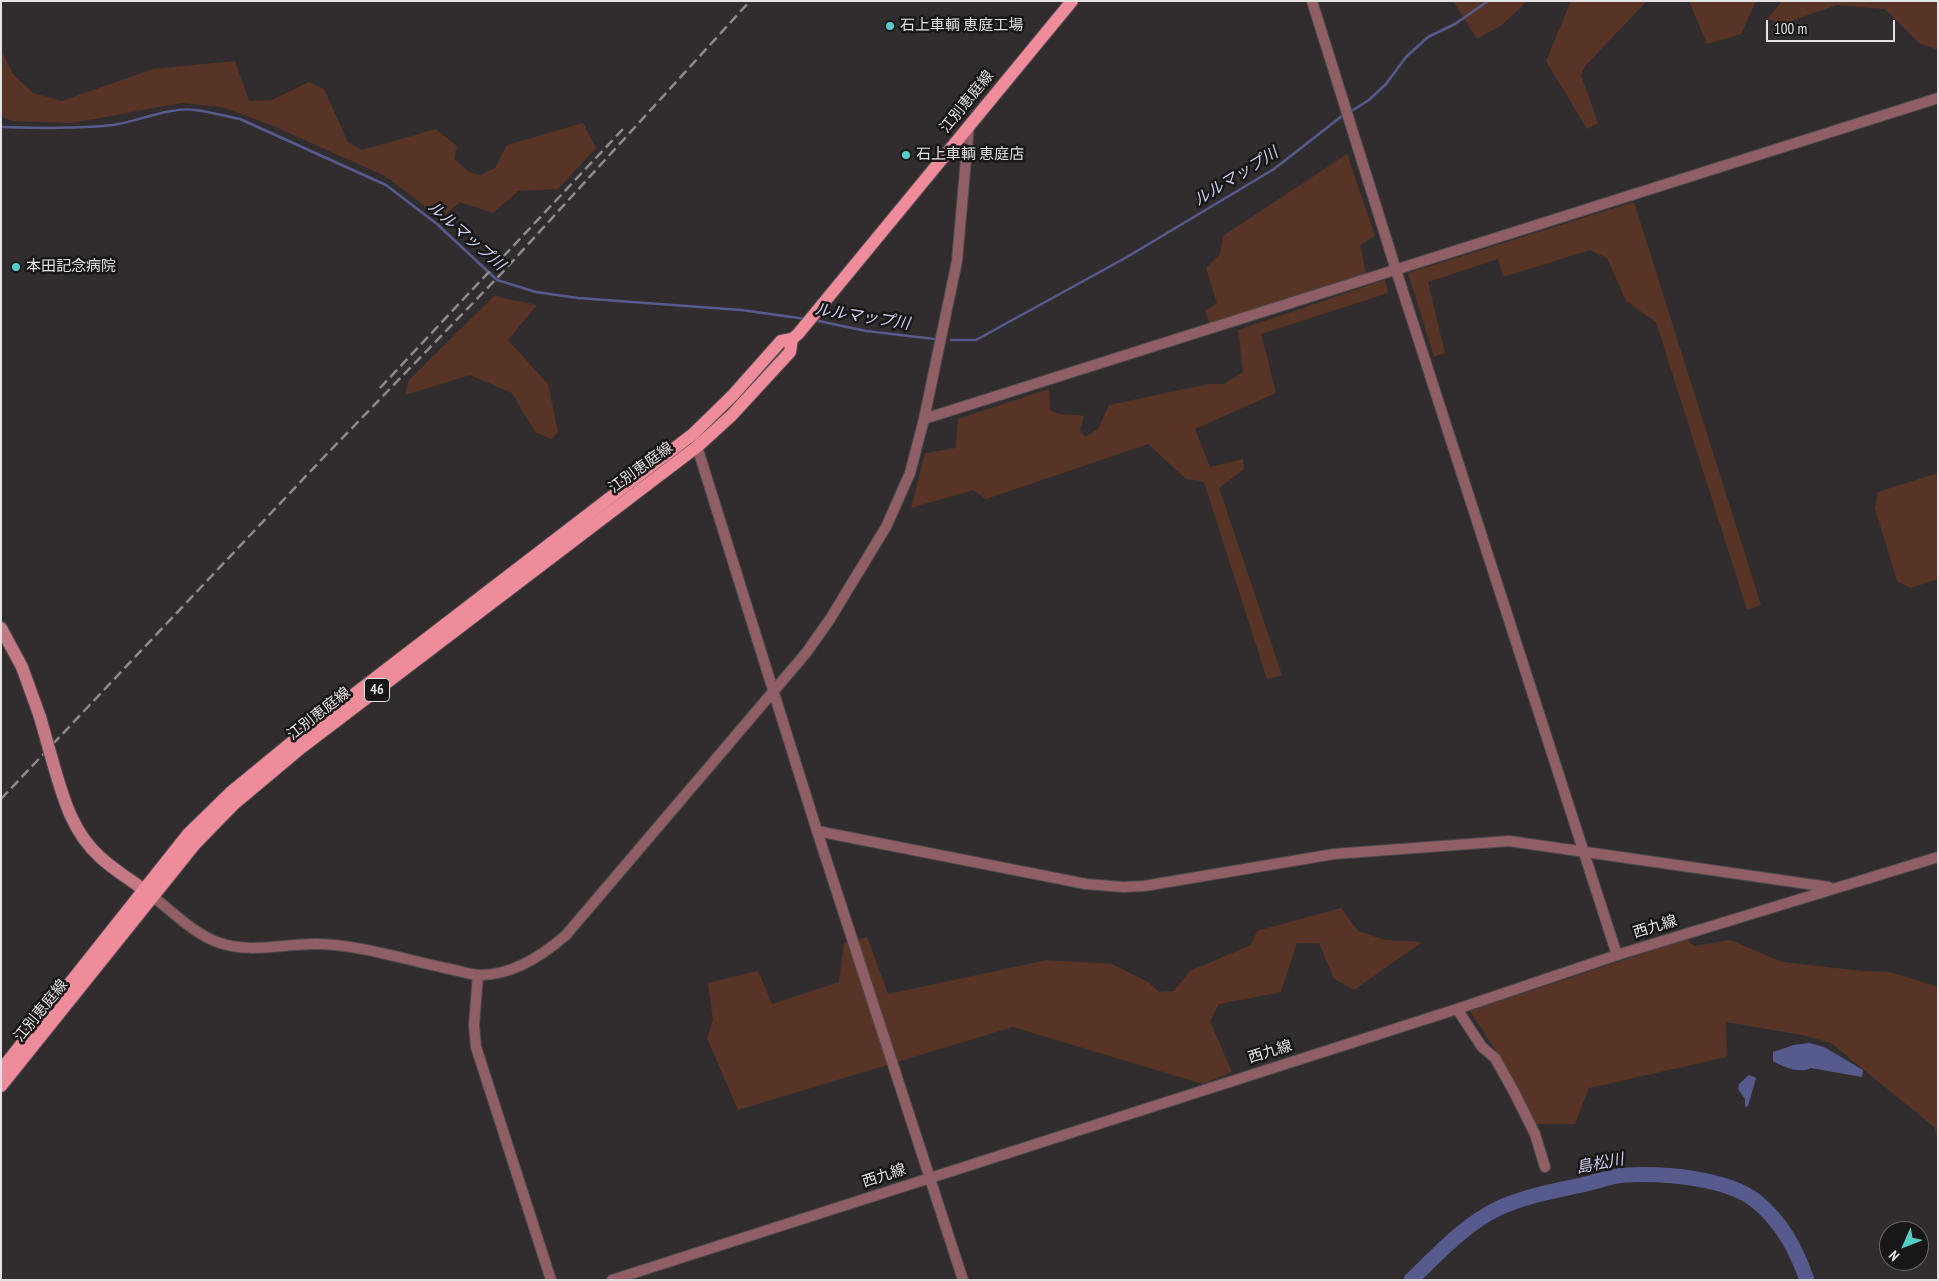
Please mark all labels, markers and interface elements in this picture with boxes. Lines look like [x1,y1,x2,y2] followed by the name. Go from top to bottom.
[1769,10,1898,42] scale bar
[900,17,1023,35] place label: 石上車輌 恵庭工場
[1774,19,1807,38] text: 100 m
[884,20,896,32] marker: 石上車輌 恵庭工場
[936,67,998,137] street label: 江別恵庭線
[1190,143,1282,211] water label: ルルマップ川
[916,146,1024,164] place label: 石上車輌 恵庭店
[900,149,912,161] marker: 石上車輌 恵庭店
[423,197,509,275] water label: ルルマップ川
[26,258,116,276] place label: 本田記念病院
[10,261,22,273] marker: 本田記念病院
[813,300,911,334] water label: ルルマップ川
[605,439,677,497] street label: 江別恵庭線
[364,678,390,702] road number: 46
[284,684,354,744] street label: 江別恵庭線
[1631,912,1679,942] street label: 西九線
[10,976,72,1046] street label: 江別恵庭線
[1246,1037,1294,1067] street label: 西九線
[1575,1150,1625,1178] water label: 島松川
[860,1160,908,1192] street label: 西九線
[1879,1221,1929,1271] north arrow
[1885,1247,1903,1265] text: N

